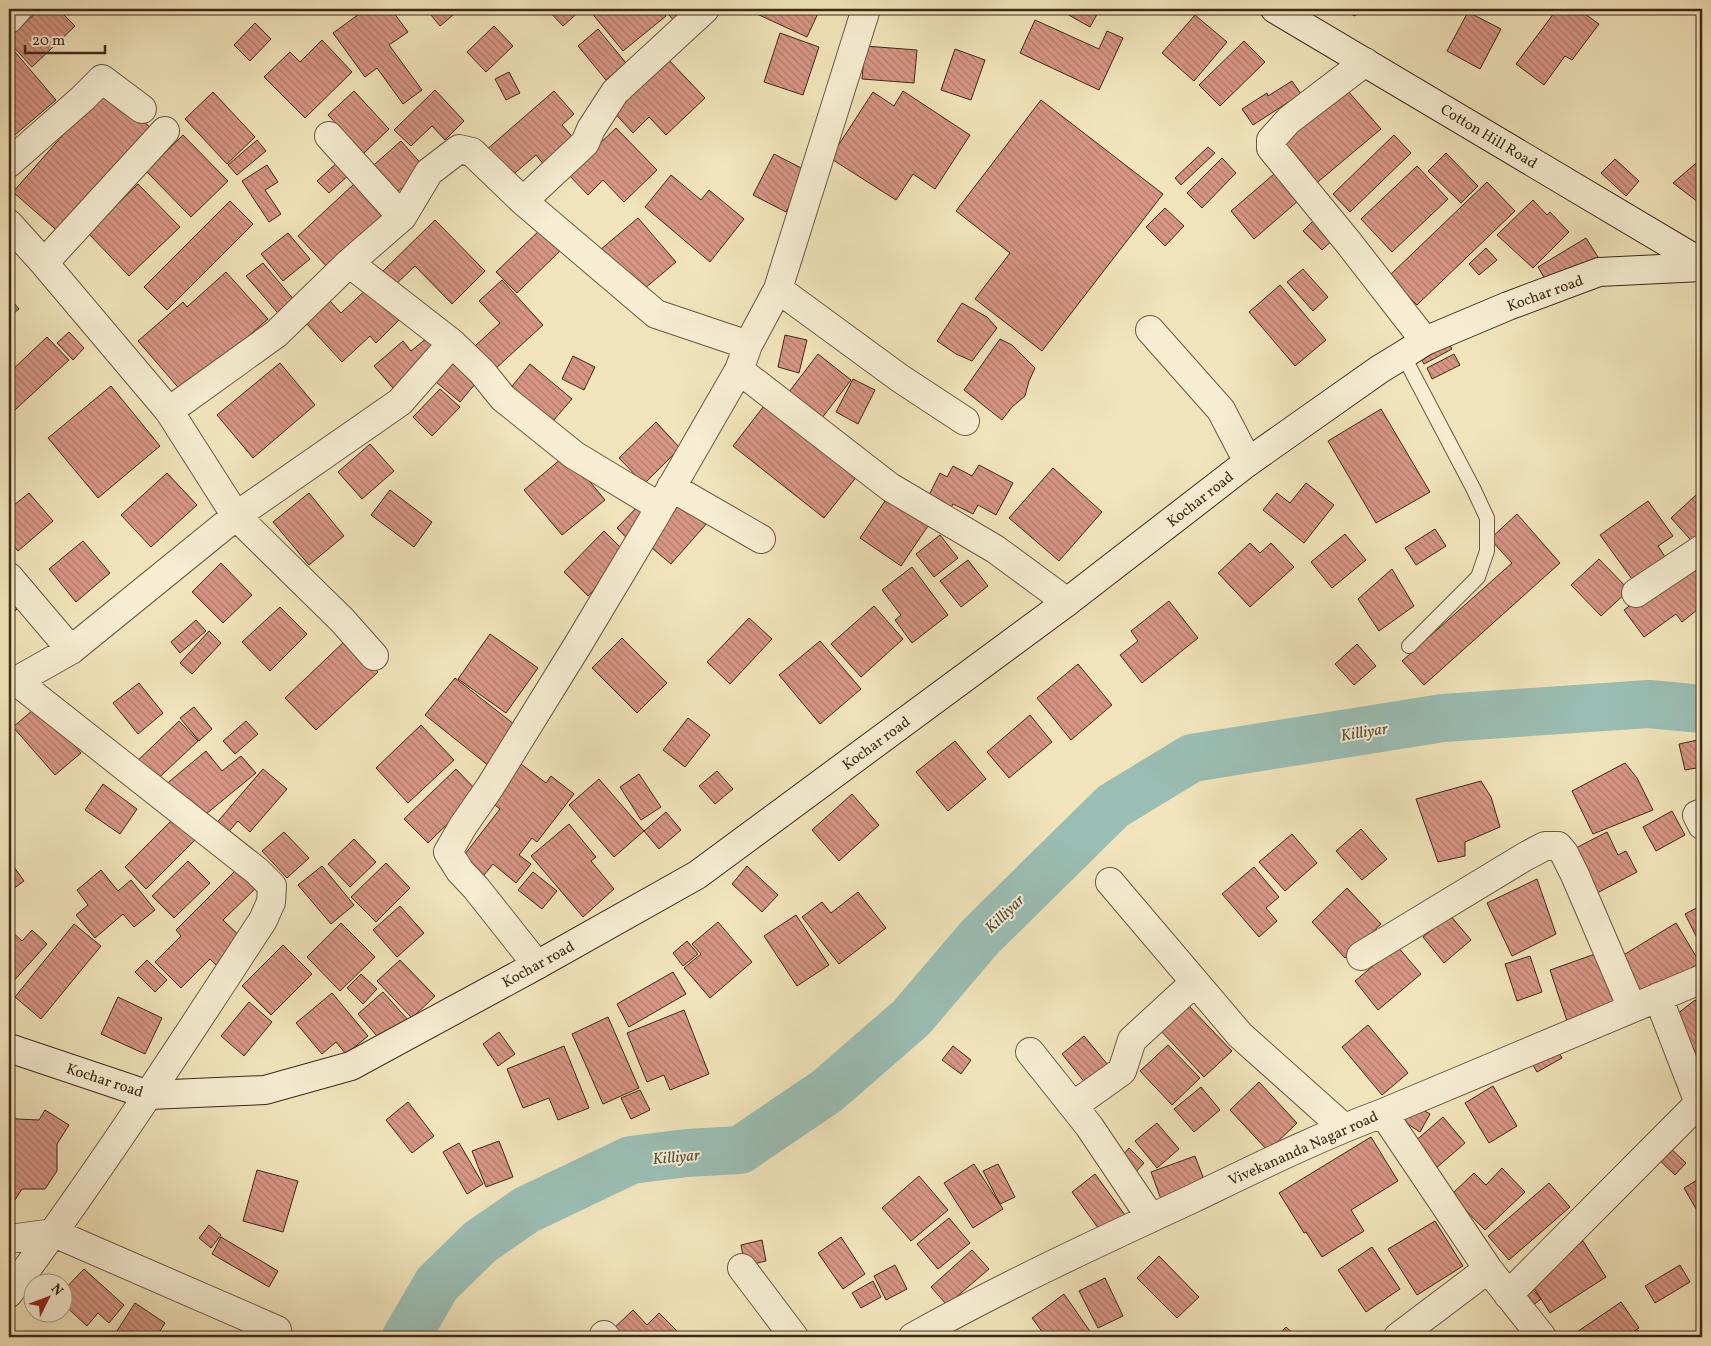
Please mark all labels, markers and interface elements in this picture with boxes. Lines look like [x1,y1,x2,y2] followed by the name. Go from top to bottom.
[25,22,105,54] scale bar
[32,31,65,52] text: 20 m
[1436,100,1541,175] street label: Cotton Hill Road
[1504,271,1587,318] street label: Kochar road
[1163,467,1239,533] street label: Kochar road
[838,712,915,776] street label: Kochar road
[1339,718,1390,748] water label: Killiyar
[981,889,1031,939] water label: Killiyar
[499,937,579,994] street label: Kochar road
[63,1059,146,1104] street label: Kochar road
[1225,1107,1382,1192] street label: Vivekananda Nagar road
[652,1145,702,1171] water label: Killiyar
[22,1274,72,1324] north arrow
[46,1280,67,1300] text: N

